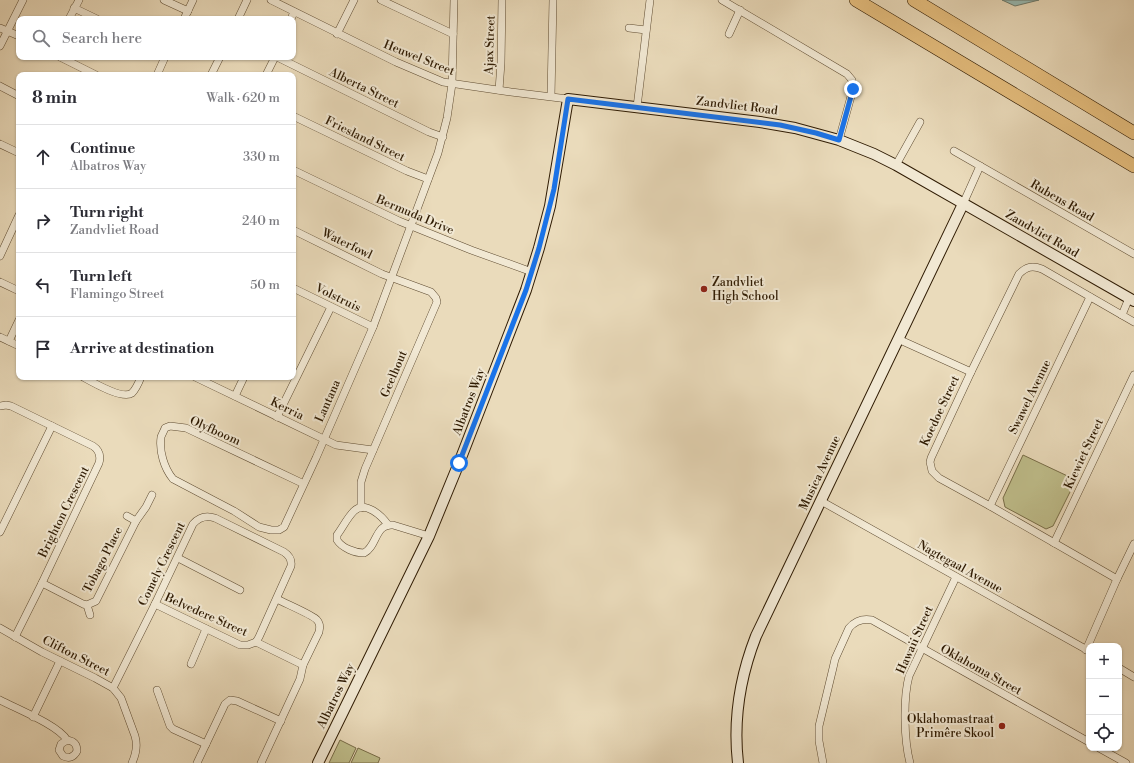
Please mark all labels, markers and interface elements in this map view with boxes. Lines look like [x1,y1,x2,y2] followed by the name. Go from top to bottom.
[481,14,499,76] street label: Ajax Street
[16,16,296,60] search box
[30,27,52,49] icon: search
[62,29,142,48] text: Search here
[381,37,457,79] street label: Heuwel Street
[326,64,402,112] street label: Alberta Street
[844,80,862,98] route end
[32,87,77,109] text: 8 min
[206,90,280,106] text: Walk · 620 m
[695,94,779,118] street label: Zandvliet Road
[323,113,408,165] street label: Friesland Street
[70,139,135,158] text: Continue
[32,146,54,168] icon: ahead
[243,149,280,165] text: 330 m
[70,158,146,174] text: Albatros Way
[1028,177,1097,225] street label: Rubens Road
[373,191,456,238] street label: Bermuda Drive
[70,203,144,222] text: Turn right
[1003,207,1081,261] street label: Zandvliet Road
[32,210,54,232] icon: right
[242,213,280,229] text: 240 m
[70,222,159,238] text: Zandvliet Road
[318,225,375,263] street label: Waterfowl
[70,267,132,286] text: Turn left
[32,274,54,296] icon: left
[712,275,779,304] place label: Zandvliet High School
[250,277,280,293] text: 50 m
[312,280,363,315] street label: Volstruis
[699,284,709,294] marker: Zandvliet High School
[70,286,164,302] text: Flamingo Street
[32,338,54,360] icon: arrive
[70,339,214,358] text: Arrive at destination
[377,348,411,400] street label: Geelhout
[1006,357,1054,437] street label: Swawel Avenue
[449,366,489,438] street label: Albatros Way
[917,373,963,449] street label: Koedoe Street
[312,377,344,425] street label: Lantana
[268,394,307,424] street label: Kerria
[187,413,243,449] street label: Olyfboom
[1061,416,1107,492] street label: Kiewiet Street
[796,433,844,513] street label: Musica Avenue
[450,454,468,472] route start
[35,463,93,561] street label: Brighton Crescent
[135,519,189,608] street label: Comely Crescent
[80,524,126,596] street label: Tobago Place
[915,537,1005,597] street label: Nagtegaal Avenue
[161,590,250,640] street label: Belvedere Street
[893,603,937,676] street label: Hawaii Street
[40,633,113,680] street label: Clifton Street
[938,641,1025,699] street label: Oklahoma Street
[1086,643,1122,751] map controls
[1086,643,1122,679] button: +
[313,661,358,732] street label: Albatros Way
[1086,679,1122,715] button: −
[907,712,995,741] place label: Oklahomastraat Primêre Skool
[1086,715,1122,751] button: locate
[997,721,1007,731] marker: Oklahomastraat Primêre Skool

